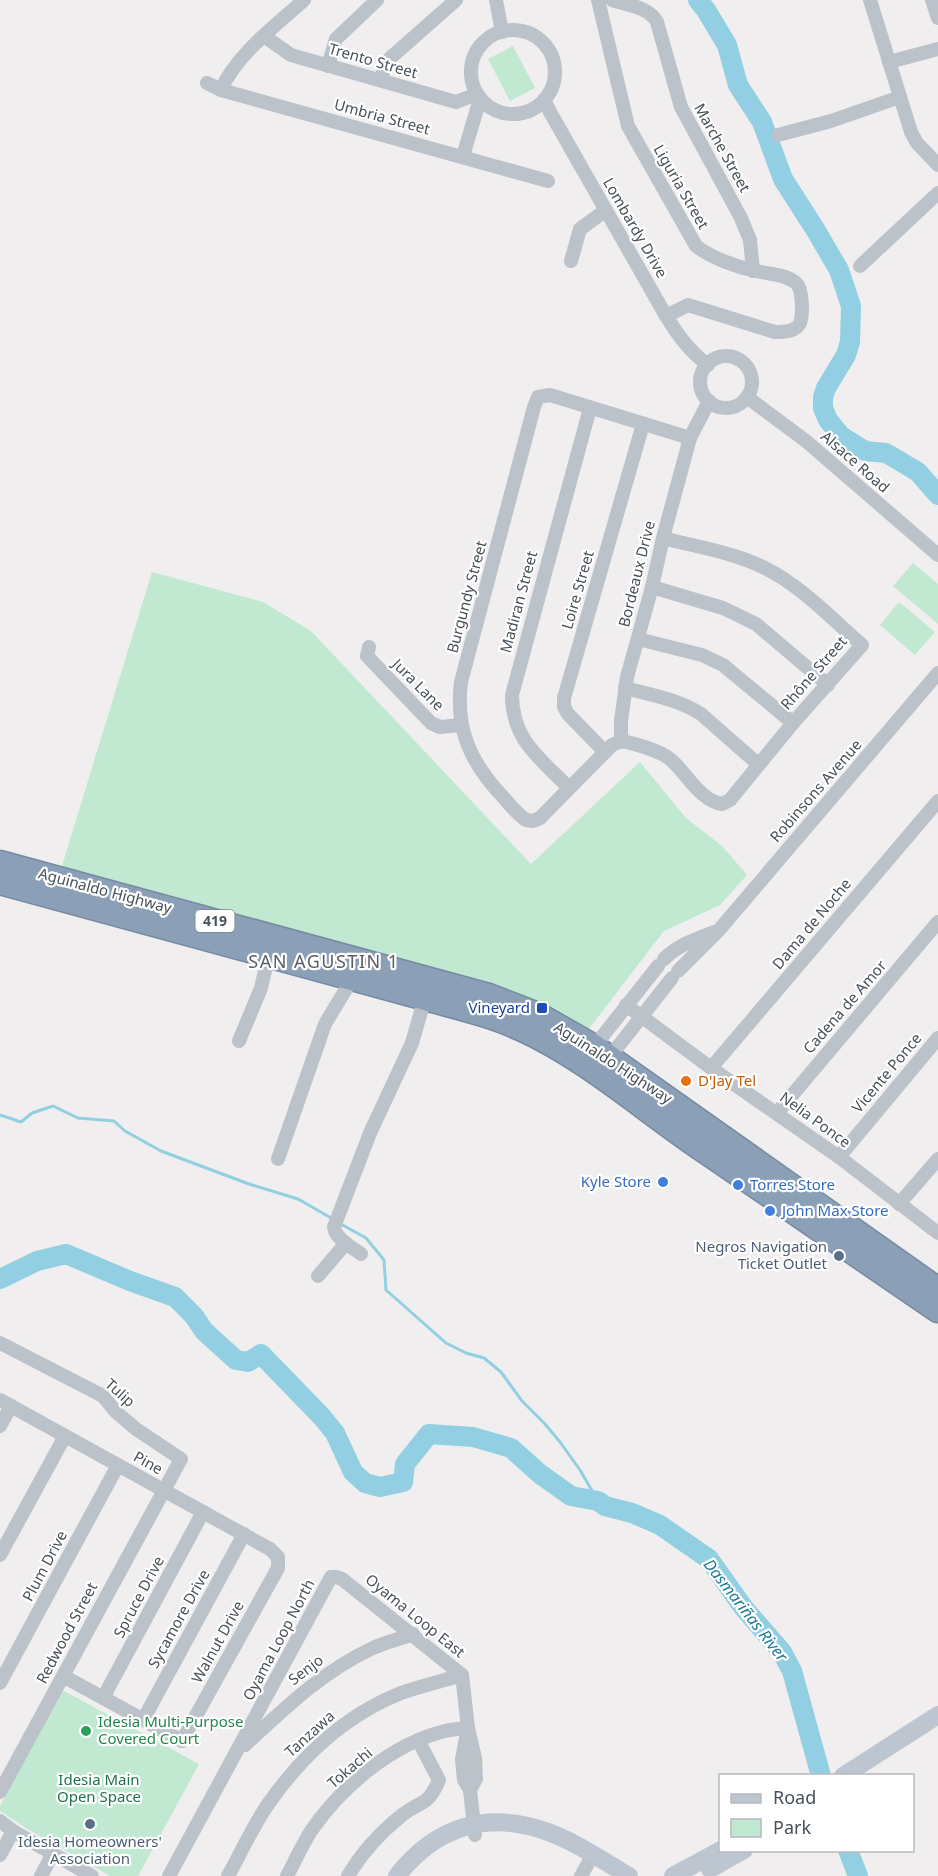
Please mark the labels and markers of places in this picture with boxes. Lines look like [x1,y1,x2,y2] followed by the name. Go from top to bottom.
[469,997,530,1017] place label: Vineyard
[535,1001,549,1015] marker: Vineyard
[698,1070,756,1090] place label: D'Jay Tel
[679,1074,693,1088] marker: D'Jay Tel
[581,1171,651,1191] place label: Kyle Store
[750,1174,835,1194] place label: Torres Store
[656,1175,670,1189] marker: Kyle Store
[731,1178,745,1192] marker: Torres Store
[780,1200,889,1220] place label: John Max Store
[763,1204,777,1218] marker: John Max Store
[695,1236,828,1273] place label: Negros Navigation Ticket Outlet
[832,1249,846,1263] marker: Negros Navigation Ticket Outlet
[98,1711,244,1748] place label: Idesia Multi-Purpose Covered Court
[79,1724,93,1738] marker: Idesia Multi-Purpose Covered Court
[83,1817,97,1831] marker: Idesia Homeowners' Association
[18,1831,162,1868] place label: Idesia Homeowners' Association

